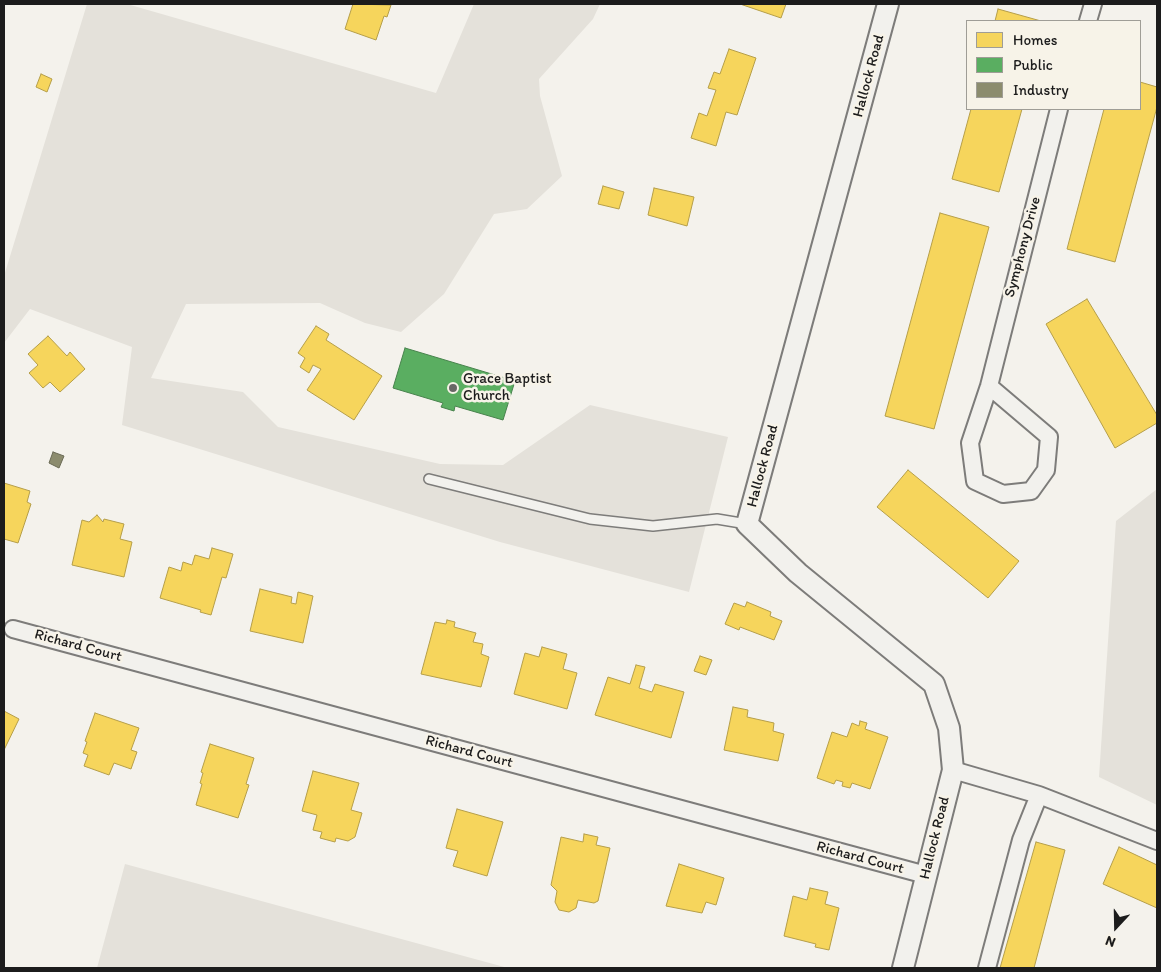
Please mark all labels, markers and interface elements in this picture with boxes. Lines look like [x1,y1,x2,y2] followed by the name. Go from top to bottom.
[966,20,1141,110] legend
[1013,31,1057,49] text: Homes
[849,33,889,119] street label: Hallock Road
[1013,56,1053,74] text: Public
[1013,81,1069,99] text: Industry
[1001,195,1045,299] street label: Symphony Drive
[463,370,552,405] place label: Grace Baptist Church
[447,382,459,394] marker: Grace Baptist Church
[743,423,783,509] street label: Hallock Road
[32,626,124,666] street label: Richard Court
[423,732,515,772] street label: Richard Court
[916,795,954,881] street label: Hallock Road
[814,838,906,878] street label: Richard Court
[1091,902,1141,952] north arrow
[1103,932,1118,951] text: N

